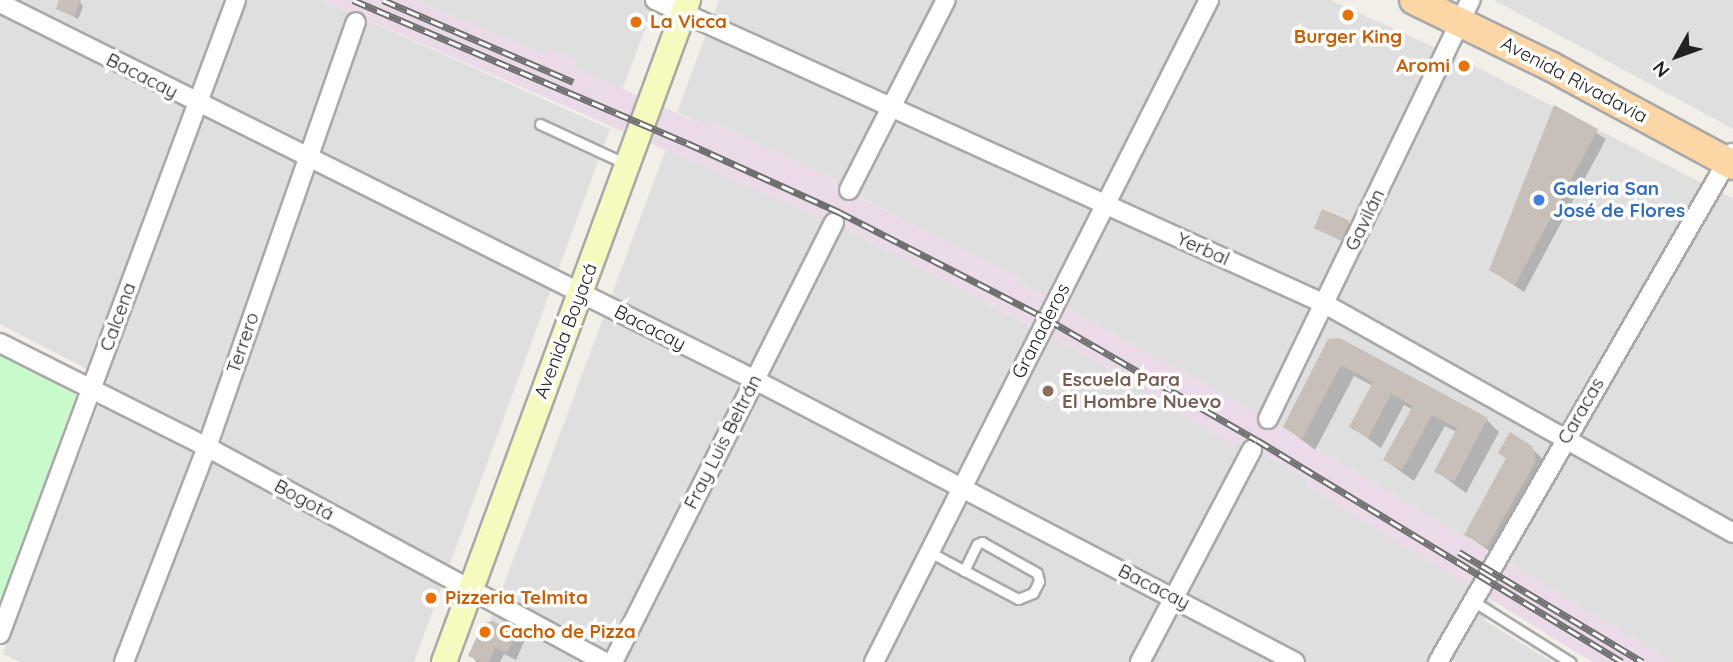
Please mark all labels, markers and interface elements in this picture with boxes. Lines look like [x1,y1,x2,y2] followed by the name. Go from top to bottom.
[1340,7,1356,23] marker: Burger King
[650,11,727,33] place label: La Vicca
[628,14,644,30] marker: La Vicca
[1642,21,1712,91] north arrow
[1294,26,1402,48] place label: Burger King
[1497,32,1651,128] street label: Avenida Rivadavia
[102,48,182,104] street label: Bacacay
[1396,55,1450,77] place label: Aromi
[1647,56,1675,83] text: N
[1456,58,1472,74] marker: Aromi
[1553,178,1685,222] place label: Galeria San José de Flores
[1340,185,1390,255] street label: Gavilán
[1531,192,1547,208] marker: Galeria San José de Flores
[1173,227,1233,271] street label: Yerbal
[530,260,602,402] street label: Avenida Boyacá
[95,280,141,354] street label: Calcena
[1007,280,1075,382] street label: Granaderos
[610,300,690,356] street label: Bacacay
[222,309,264,377] street label: Terrero
[1062,369,1221,413] place label: Escuela Para El Hombre Nuevo
[679,371,767,513] street label: Fray Luis Beltrán
[1553,374,1609,448] street label: Caracas
[1040,383,1056,399] marker: Escuela Para El Hombre Nuevo
[270,474,338,526] street label: Bogotá
[1114,559,1194,615] street label: Bacacay
[445,587,588,609] place label: Pizzeria Telmita
[423,590,439,606] marker: Pizzeria Telmita
[499,621,636,643] place label: Cacho de Pizza
[477,624,493,640] marker: Cacho de Pizza

